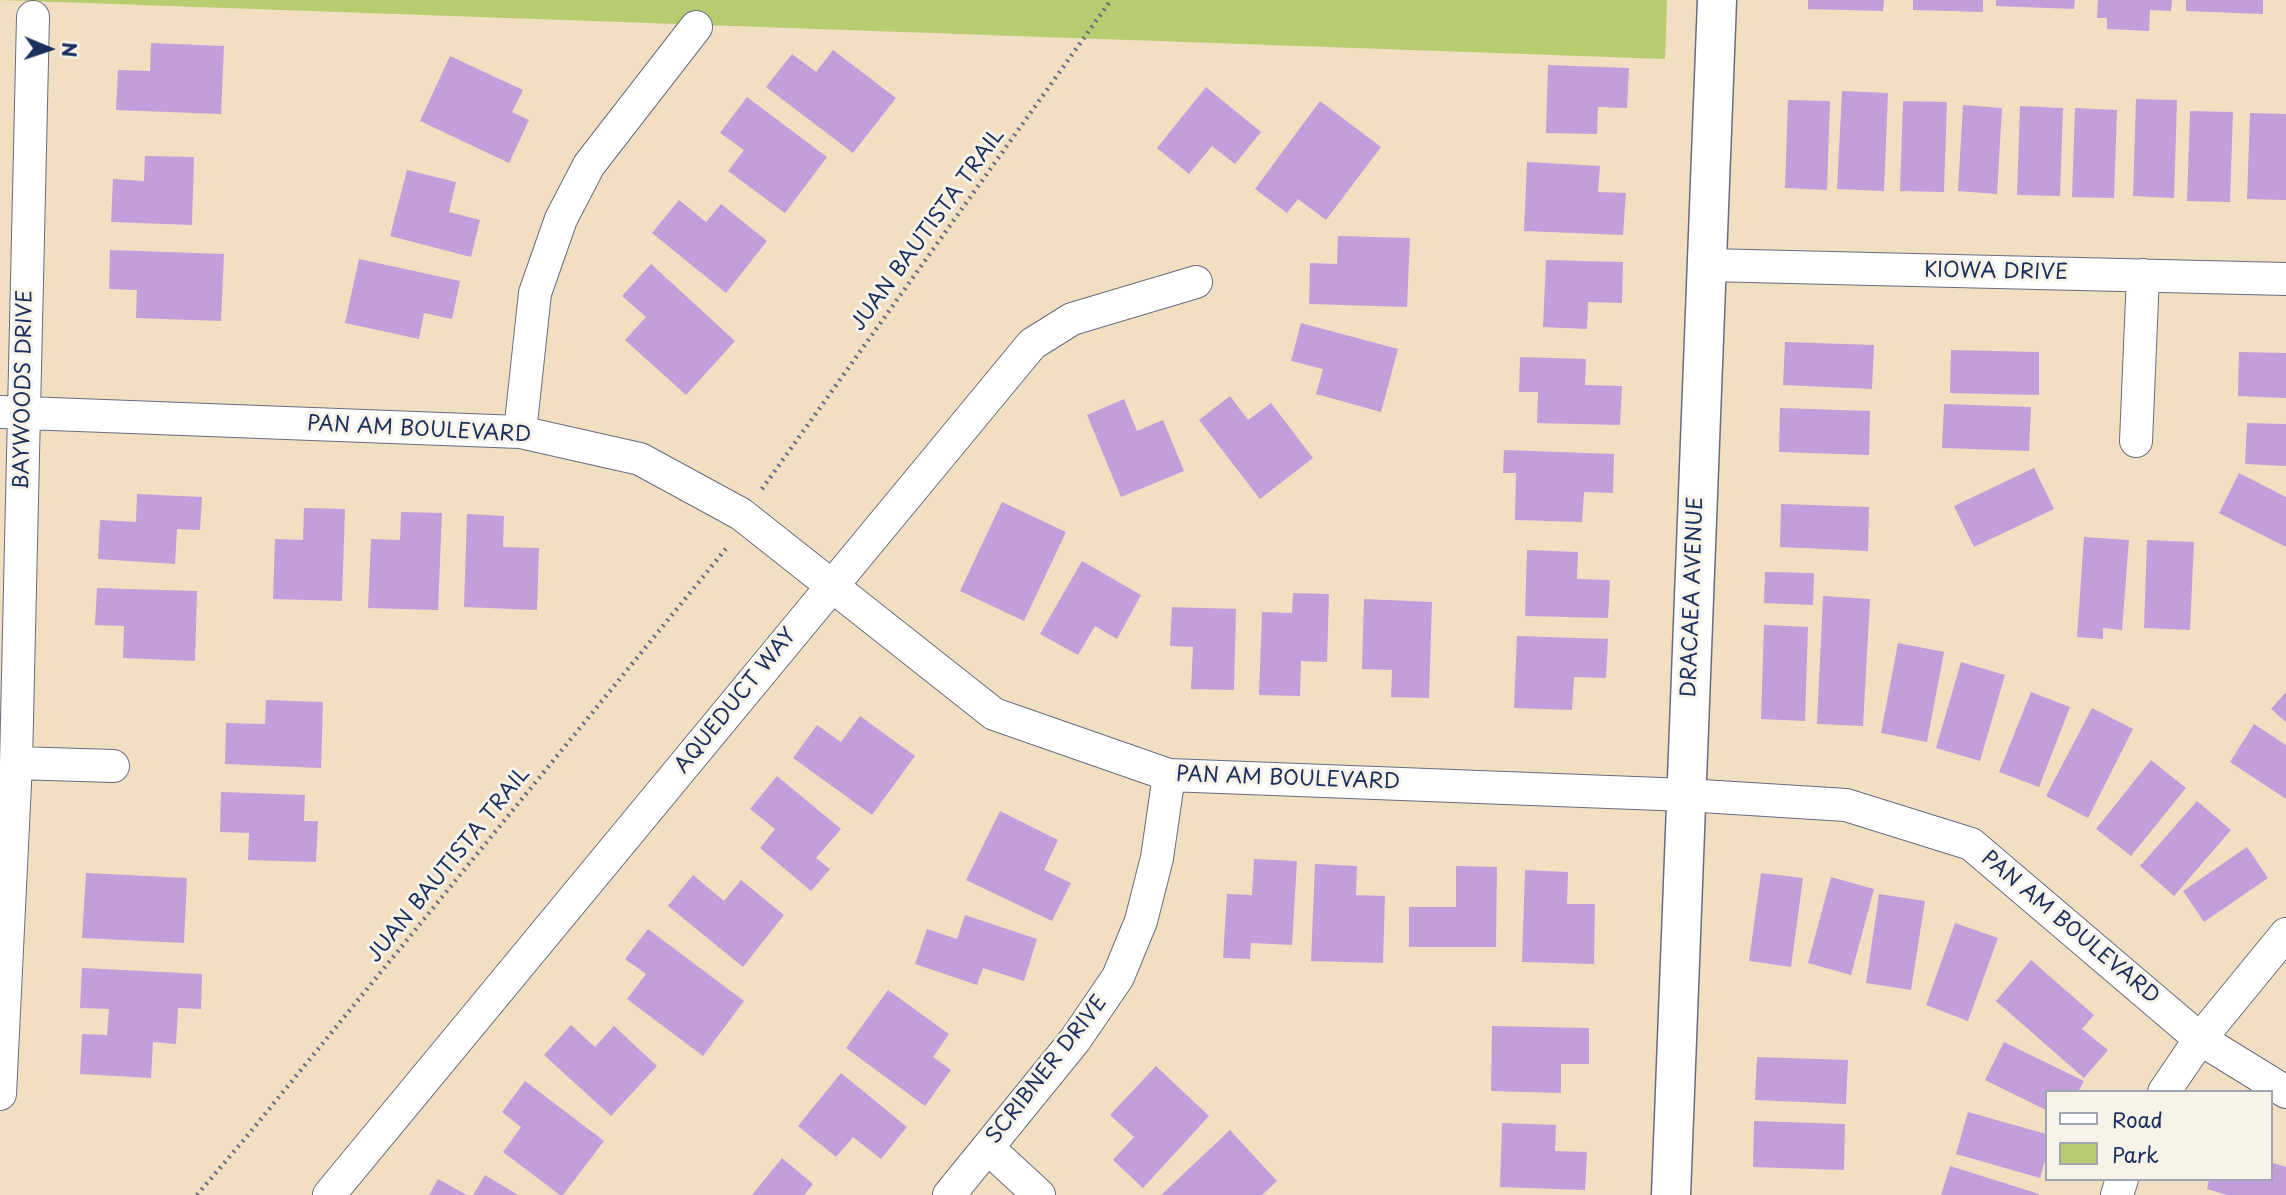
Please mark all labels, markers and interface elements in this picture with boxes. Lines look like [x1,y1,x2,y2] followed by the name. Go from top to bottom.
[14,14,84,84] north arrow
[56,42,84,58] text: N
[846,124,1010,336] street label: JUAN BAUTISTA TRAIL
[1924,258,2068,286] street label: KIOWA DRIVE
[10,290,38,490] street label: BAYWOODS DRIVE
[306,412,532,448] street label: PAN AM BOULEVARD
[1677,496,1709,698] street label: DRACAEA AVENUE
[670,623,802,779] street label: AQUEDUCT WAY
[362,762,536,968] street label: JUAN BAUTISTA TRAIL
[1175,762,1401,796] street label: PAN AM BOULEVARD
[1976,846,2164,1010] street label: PAN AM BOULEVARD
[981,991,1113,1149] street label: SCRIBNER DRIVE
[2044,1090,2272,1181] legend
[2112,1103,2163,1135] text: Road
[2112,1138,2159,1170] text: Park

